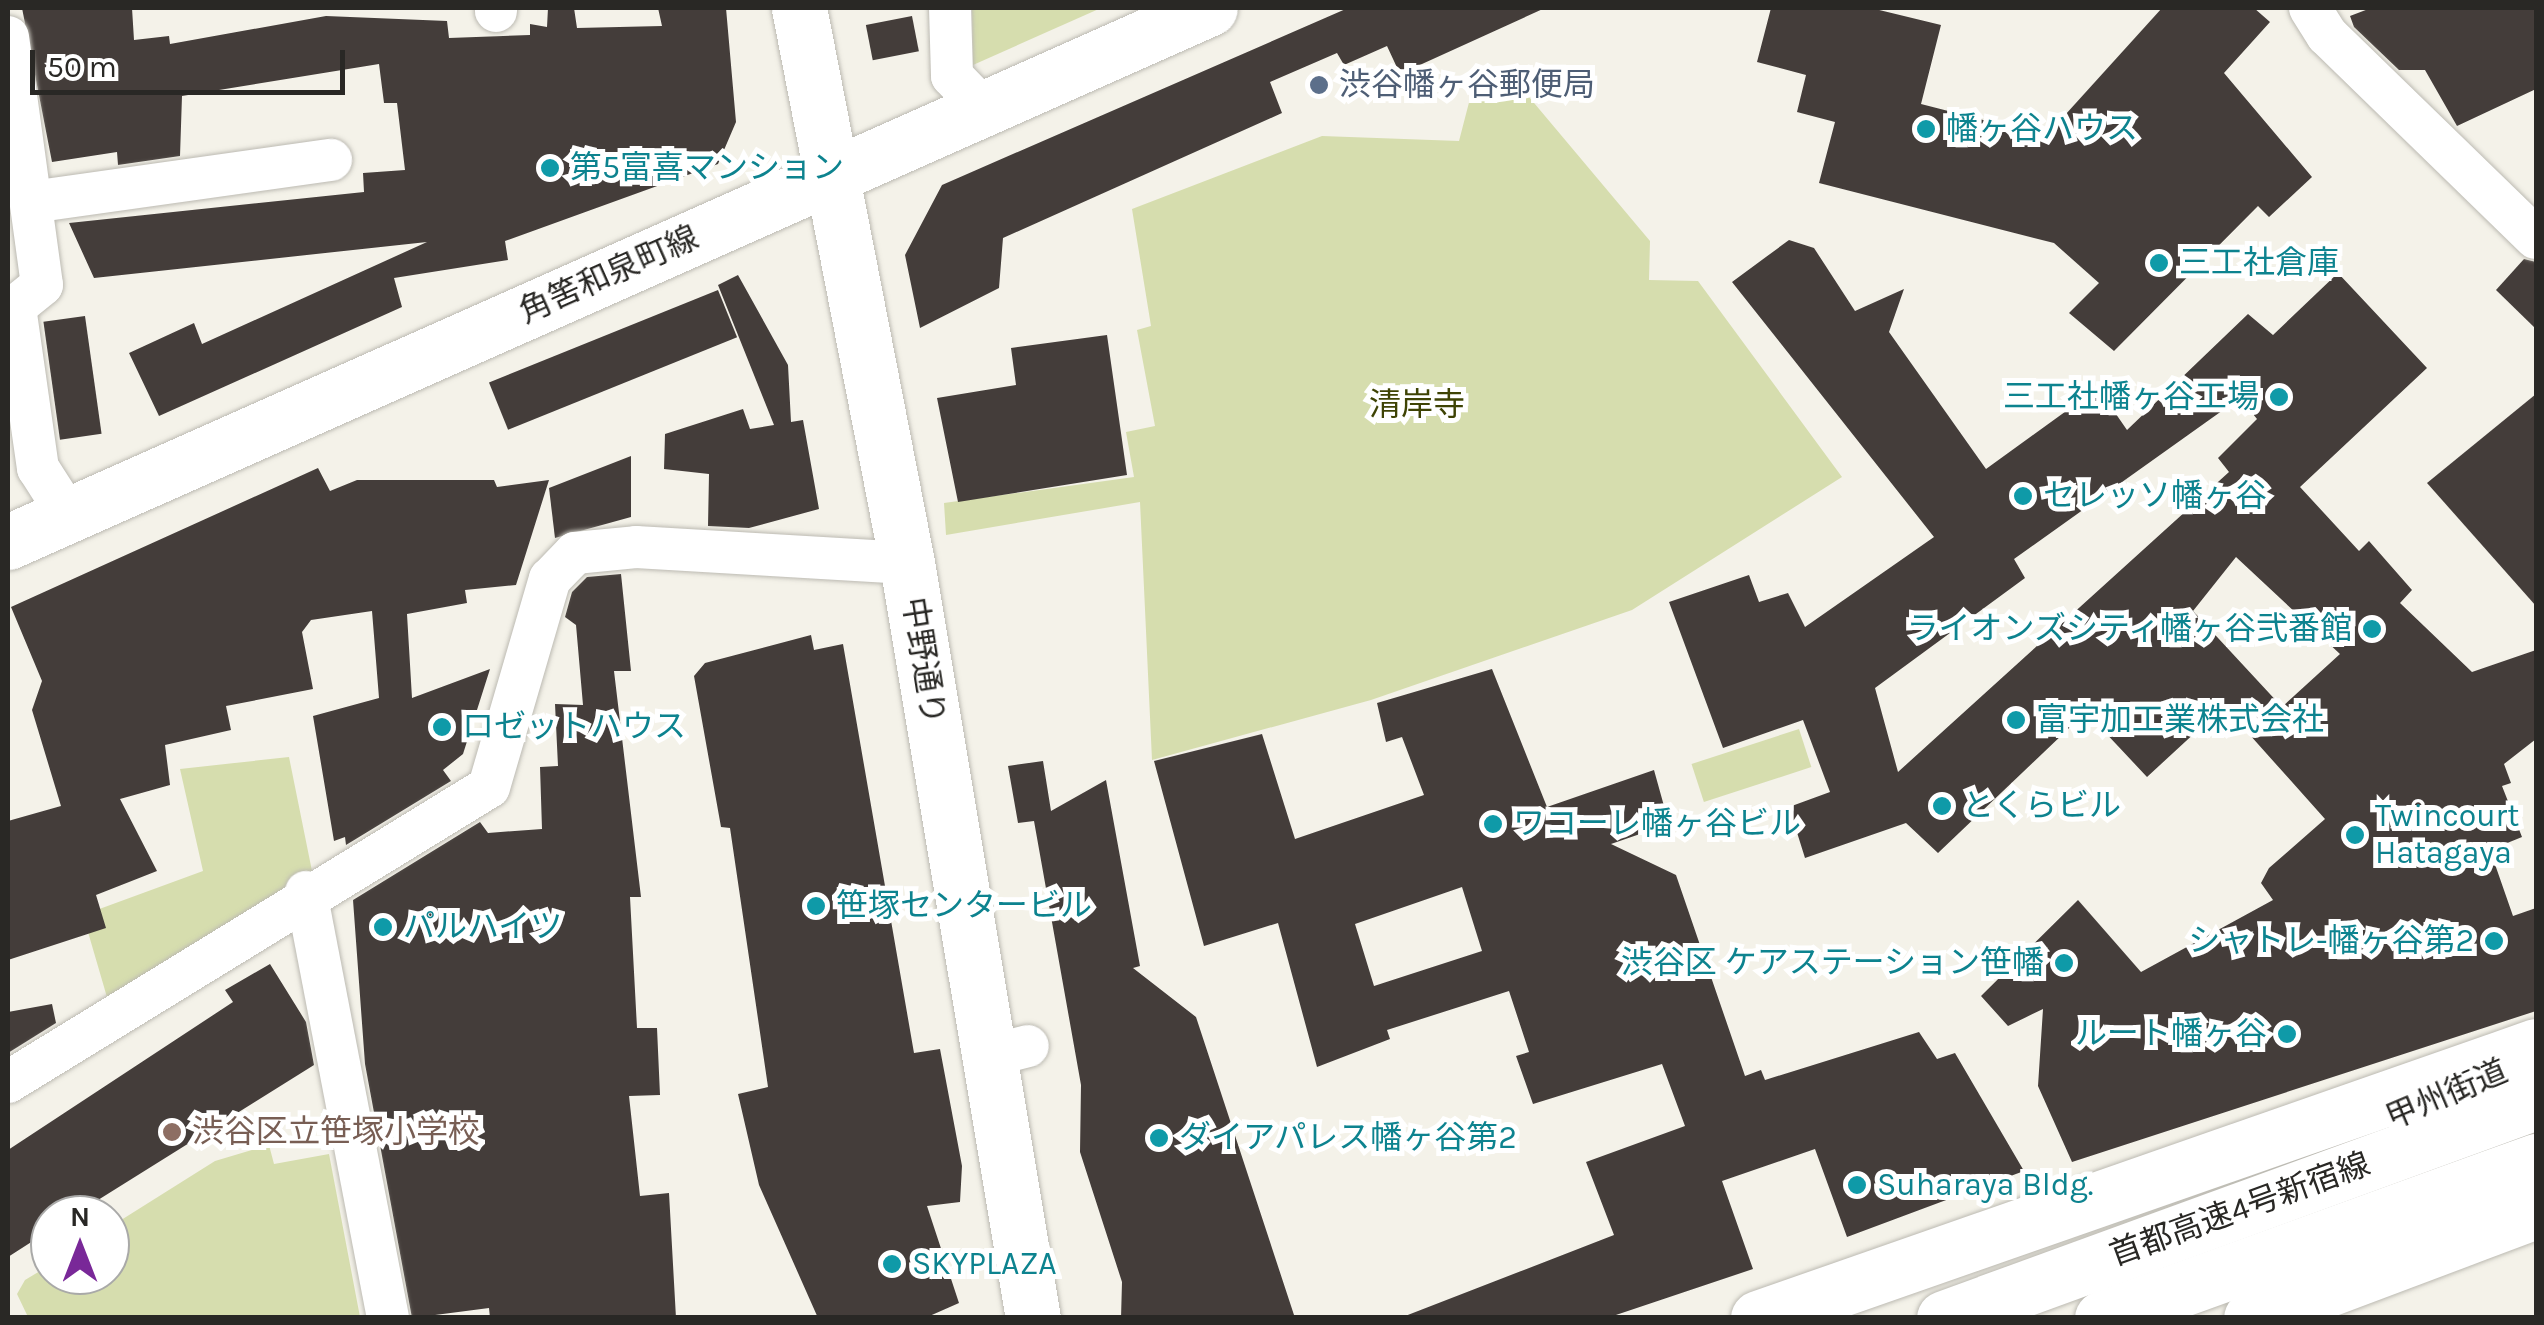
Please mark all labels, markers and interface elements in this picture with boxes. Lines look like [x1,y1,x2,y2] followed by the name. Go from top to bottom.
[35,30,350,92] scale bar
[47,49,117,85] text: 50 m
[1339,66,1595,104] place label: 渋谷幡ヶ谷郵便局
[1308,74,1330,96] marker: 渋谷幡ヶ谷郵便局
[1946,110,2138,148] place label: 幡ヶ谷ハウス
[1915,118,1937,140] marker: 幡ヶ谷ハウス
[570,149,844,187] place label: 第5富喜マンション
[539,157,561,179] marker: 第5富喜マンション
[513,218,705,332] street label: 角筈和泉町線
[2179,244,2339,282] place label: 三工社倉庫
[2148,252,2170,274] marker: 三工社倉庫
[2003,378,2259,416] place label: 三工社幡ヶ谷工場
[1369,386,1465,424] park label: 清岸寺
[2268,386,2290,408] marker: 三工社幡ヶ谷工場
[2043,477,2267,515] place label: セレッソ幡ヶ谷
[2012,485,2034,507] marker: セレッソ幡ヶ谷
[894,595,952,727] street label: 中野通り
[1904,610,2352,648] place label: ライオンズシティ幡ヶ谷弐番館
[2361,618,2383,640] marker: ライオンズシティ幡ヶ谷弐番館
[2036,701,2324,739] place label: 富宇加工業株式会社
[462,708,686,746] place label: ロゼットハウス
[2005,709,2027,731] marker: 富宇加工業株式会社
[431,716,453,738] marker: ロゼットハウス
[1962,787,2122,825] place label: とくらビル
[1931,795,1953,817] marker: とくらビル
[2375,798,2519,873] place label: Twincourt Hatagaya
[1513,805,1801,843] place label: ワコーレ幡ヶ谷ビル
[1482,813,1504,835] marker: ワコーレ幡ヶ谷ビル
[2344,824,2366,846] marker: Twincourt Hatagaya
[836,887,1092,925] place label: 笹塚センタービル
[805,895,827,917] marker: 笹塚センタービル
[403,908,563,946] place label: パルハイツ
[372,916,394,938] marker: パルハイツ
[2188,922,2474,960] place label: シャトレ-幡ヶ谷第2
[2483,930,2505,952] marker: シャトレ-幡ヶ谷第2
[1620,944,2044,982] place label: 渋谷区 ケアステーション笹幡
[2053,952,2075,974] marker: 渋谷区 ケアステーション笹幡
[2075,1015,2267,1053] place label: ルート幡ヶ谷
[2276,1023,2298,1045] marker: ルート幡ヶ谷
[2381,1052,2513,1138] street label: 甲州街道
[192,1113,480,1151] place label: 渋谷区立笹塚小学校
[1179,1119,1518,1157] place label: ダイアパレス幡ヶ谷第2
[161,1121,183,1143] marker: 渋谷区立笹塚小学校
[1148,1127,1170,1149] marker: ダイアパレス幡ヶ谷第2
[2105,1145,2375,1275] street label: 首都高速4号新宿線
[1877,1166,2094,1204] place label: Suharaya Bldg.
[1846,1174,1868,1196] marker: Suharaya Bldg.
[30,1195,130,1295] north arrow
[70,1200,90,1233] text: N
[912,1245,1057,1283] place label: SKYPLAZA
[881,1253,903,1275] marker: SKYPLAZA

